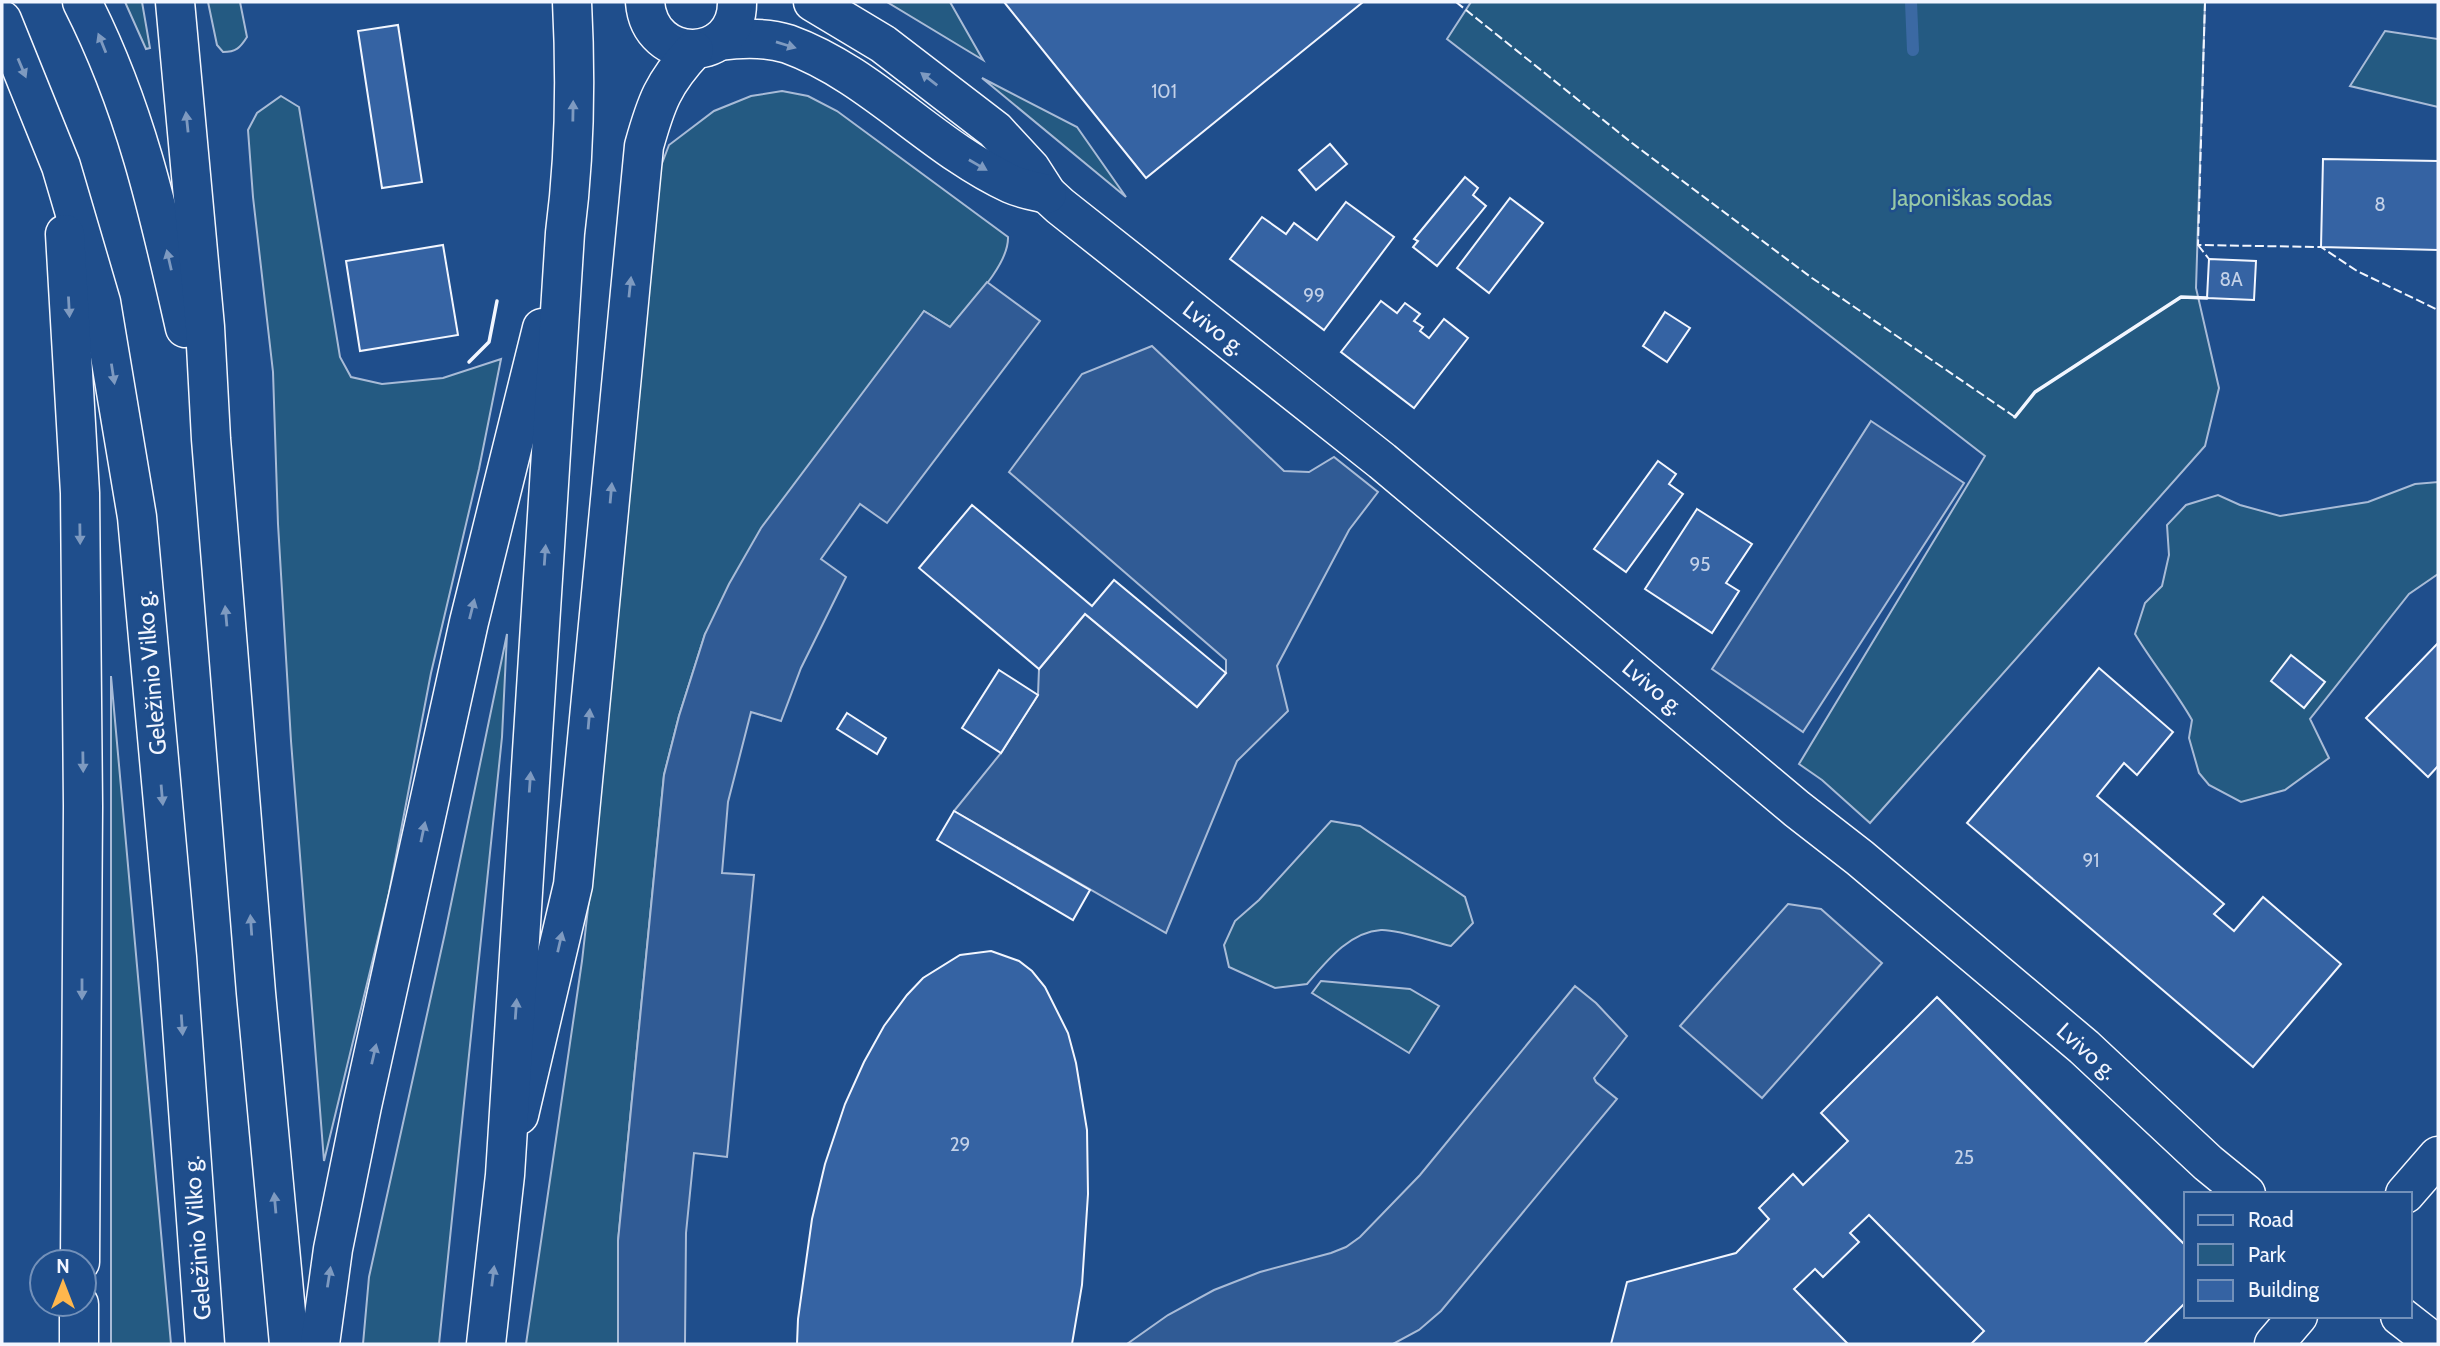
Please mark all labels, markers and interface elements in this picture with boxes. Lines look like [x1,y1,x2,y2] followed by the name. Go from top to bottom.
[96,32,107,53] one-way arrow
[776,41,797,51] one-way arrow
[17,58,28,79] one-way arrow
[920,73,938,87] one-way arrow
[1151,80,1177,103] house number: 101
[567,99,579,121] one-way arrow
[181,111,192,133] one-way arrow
[969,159,988,171] one-way arrow
[1891,184,2052,212] park label: Japoniškas sodas
[2374,193,2386,216] house number: 8
[164,249,175,271] one-way arrow
[2219,268,2243,291] house number: 8A
[625,276,636,298] one-way arrow
[1303,284,1325,307] house number: 99
[1177,295,1251,361] street label: Lvivo g.
[64,296,75,318] one-way arrow
[108,363,119,385] one-way arrow
[605,482,616,504] one-way arrow
[74,524,86,546] one-way arrow
[540,544,551,566] one-way arrow
[1689,553,1711,576] house number: 95
[130,590,172,756] street label: Geležinio Vilko g.
[467,598,478,620] one-way arrow
[220,605,231,627] one-way arrow
[1617,653,1689,721] street label: Lvivo g.
[584,708,595,730] one-way arrow
[77,751,89,773] one-way arrow
[525,771,536,793] one-way arrow
[157,784,168,806] one-way arrow
[418,821,429,843] one-way arrow
[2083,849,2100,872] house number: 91
[245,913,256,935] one-way arrow
[555,931,566,953] one-way arrow
[76,978,87,1000] one-way arrow
[511,998,522,1020] one-way arrow
[177,1015,188,1037] one-way arrow
[2051,1017,2123,1085] street label: Lvivo g.
[369,1043,380,1065] one-way arrow
[950,1133,970,1156] house number: 29
[1954,1146,1974,1169] house number: 25
[177,1155,217,1321] street label: Geležinio Vilko g.
[270,1192,281,1214] one-way arrow
[2184,1192,2412,1318] legend
[2248,1207,2294,1232] text: Road
[2248,1242,2286,1267] text: Park
[28,1248,98,1318] north arrow
[56,1255,70,1278] text: N
[488,1265,499,1287] one-way arrow
[324,1266,335,1288] one-way arrow
[2248,1277,2320,1302] text: Building

